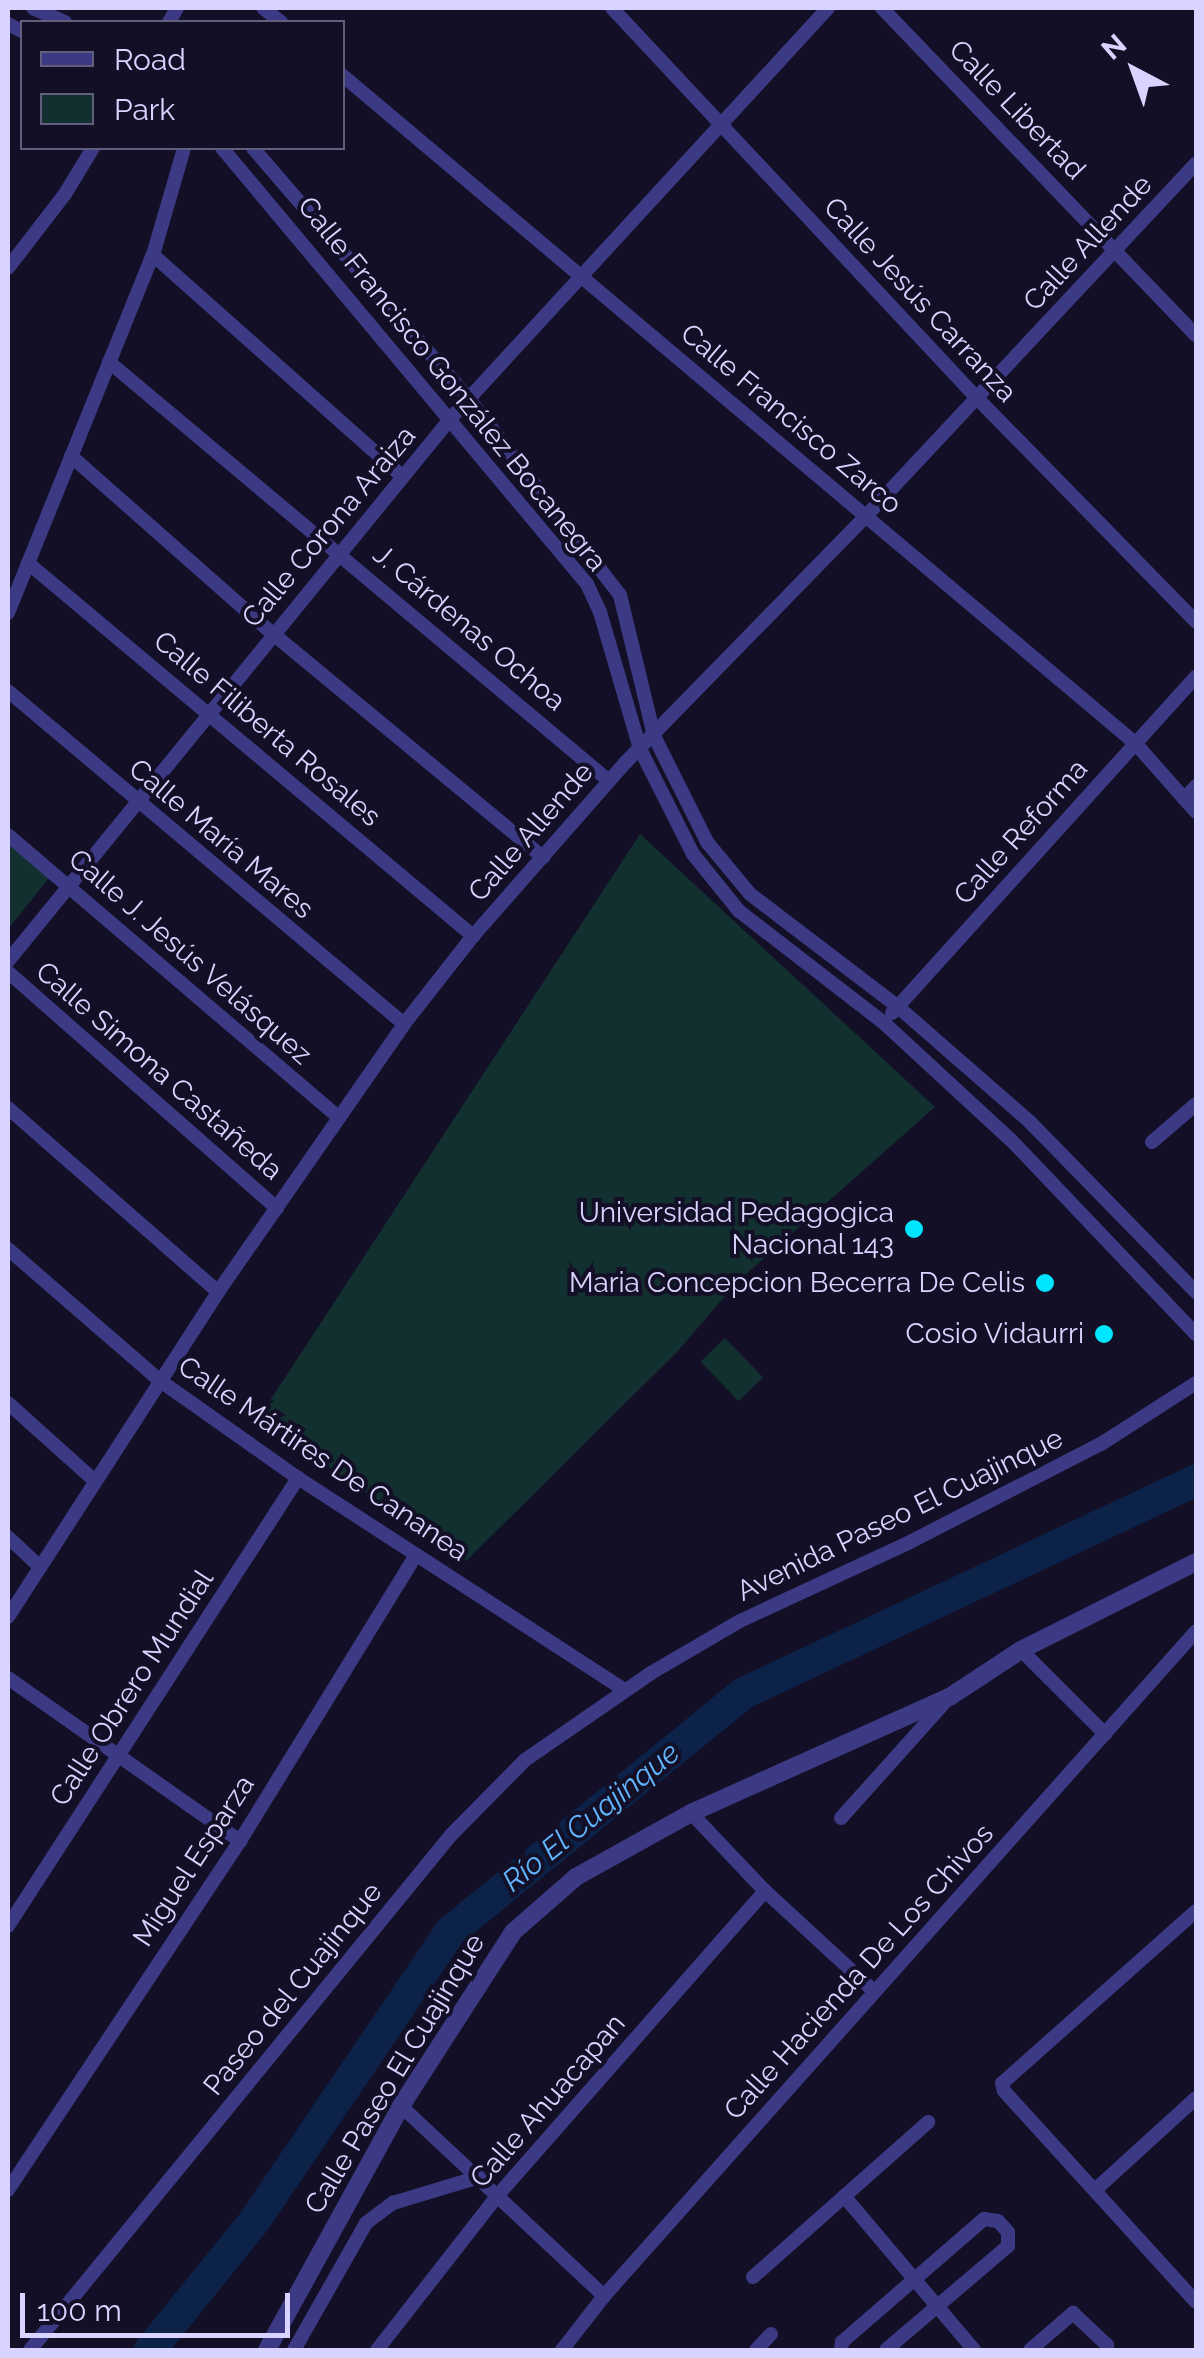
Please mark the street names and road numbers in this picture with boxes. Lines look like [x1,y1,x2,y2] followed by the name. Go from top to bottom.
[942,33,1092,187] street label: Calle Libertad
[1016,168,1160,318] street label: Calle Allende
[290,190,614,578] street label: Calle Francisco González Bocanegra
[816,190,1024,410] street label: Calle Jesús Carranza
[674,317,908,521] street label: Calle Francisco Zarco
[235,419,423,635] street label: Calle Corona Araiza
[366,538,572,718] street label: J. Cárdenas Ochoa
[147,624,387,834] street label: Calle Filiberta Rosales
[122,752,320,926] street label: Calle María Mares
[947,753,1095,911] street label: Calle Reforma
[461,755,601,909] street label: Calle Allende
[61,842,319,1072] street label: Calle J. Jesús Velásquez
[29,955,289,1187] street label: Calle Simona Castañeda
[172,1349,474,1569] street label: Calle Mártires De Cananea
[731,1421,1069,1609] street label: Avenida Paseo El Cuajinque
[43,1564,221,1812] street label: Calle Obrero Mundial
[126,1769,262,1953] street label: Miguel Esparza
[717,1817,1001,2127] street label: Calle Hacienda De Los Chivos
[197,1875,389,2103] street label: Paseo del Cuajinque
[298,1928,492,2220] street label: Calle Paseo El Cuajinque
[463,2007,633,2195] street label: Calle Ahuacapan

